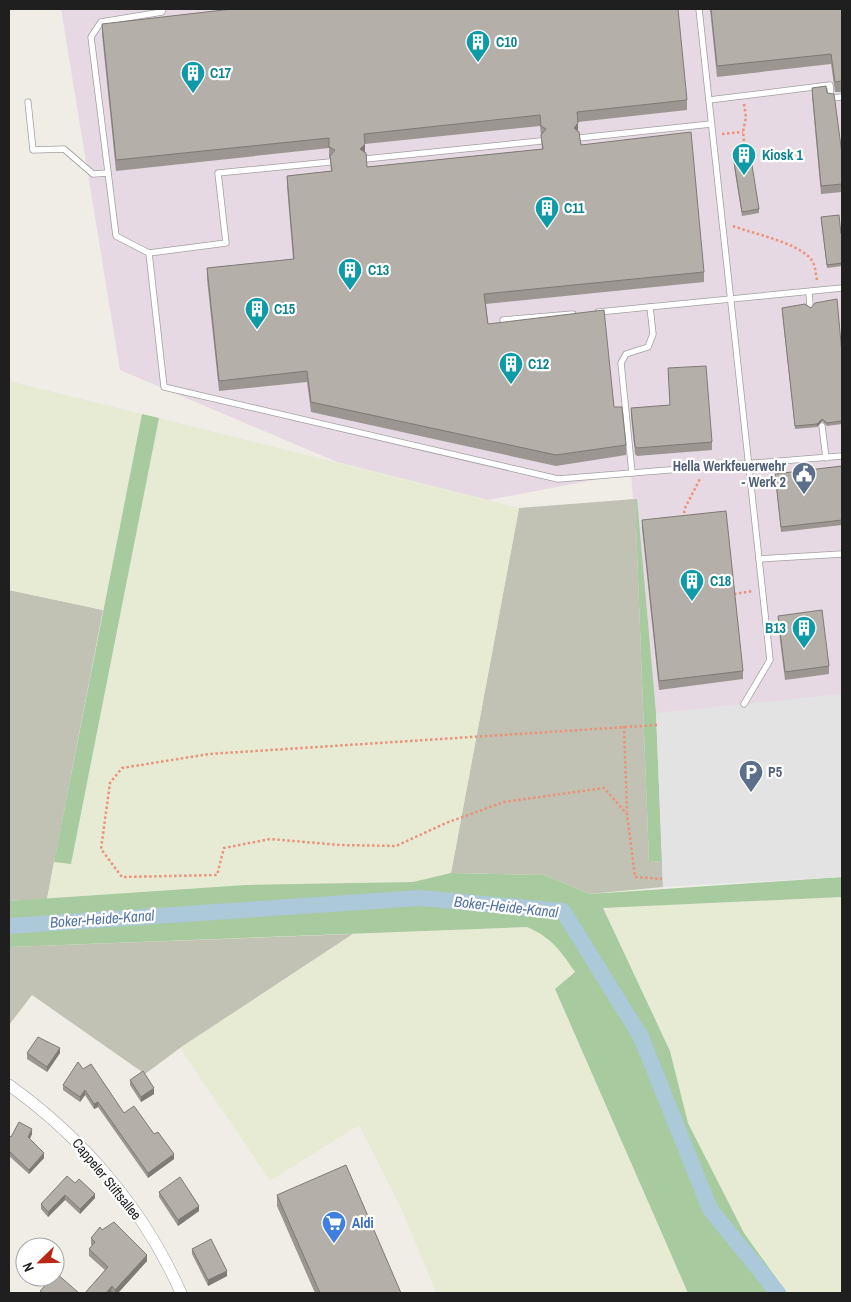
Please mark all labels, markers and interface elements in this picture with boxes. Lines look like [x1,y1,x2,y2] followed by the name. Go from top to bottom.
[465,29,491,63] building icon: C10
[496,33,517,51] place label: C10
[180,60,206,94] building icon: C17
[210,64,232,82] place label: C17
[731,142,757,176] building icon: Kiosk 1
[762,146,803,164] place label: Kiosk 1
[534,195,560,229] building icon: C11
[564,199,585,217] place label: C11
[337,257,363,291] building icon: C13
[368,261,389,279] place label: C13
[244,296,270,330] building icon: C15
[274,300,296,318] place label: C15
[498,351,524,385] building icon: C12
[528,355,549,373] place label: C12
[673,457,787,491] place label: Hella Werkfeuerwehr - Werk 2
[791,461,817,495] public building icon: Hella Werkfeuerwehr - Werk 2
[679,568,705,602] building icon: C18
[710,572,731,590] place label: C18
[791,615,817,649] building icon: B13
[765,619,786,637] place label: B13
[738,759,764,793] parking icon: P5
[768,763,783,781] place label: P5
[453,891,559,922] water label: Boker-Heide-Kanal
[49,904,155,933] water label: Boker-Heide-Kanal
[68,1134,146,1224] street label: Cappeler Stiftsallee
[321,1210,347,1244] supermarket icon: Aldi
[352,1214,374,1232] place label: Aldi
[15,1237,65,1287] north arrow
[18,1260,38,1274] text: N

